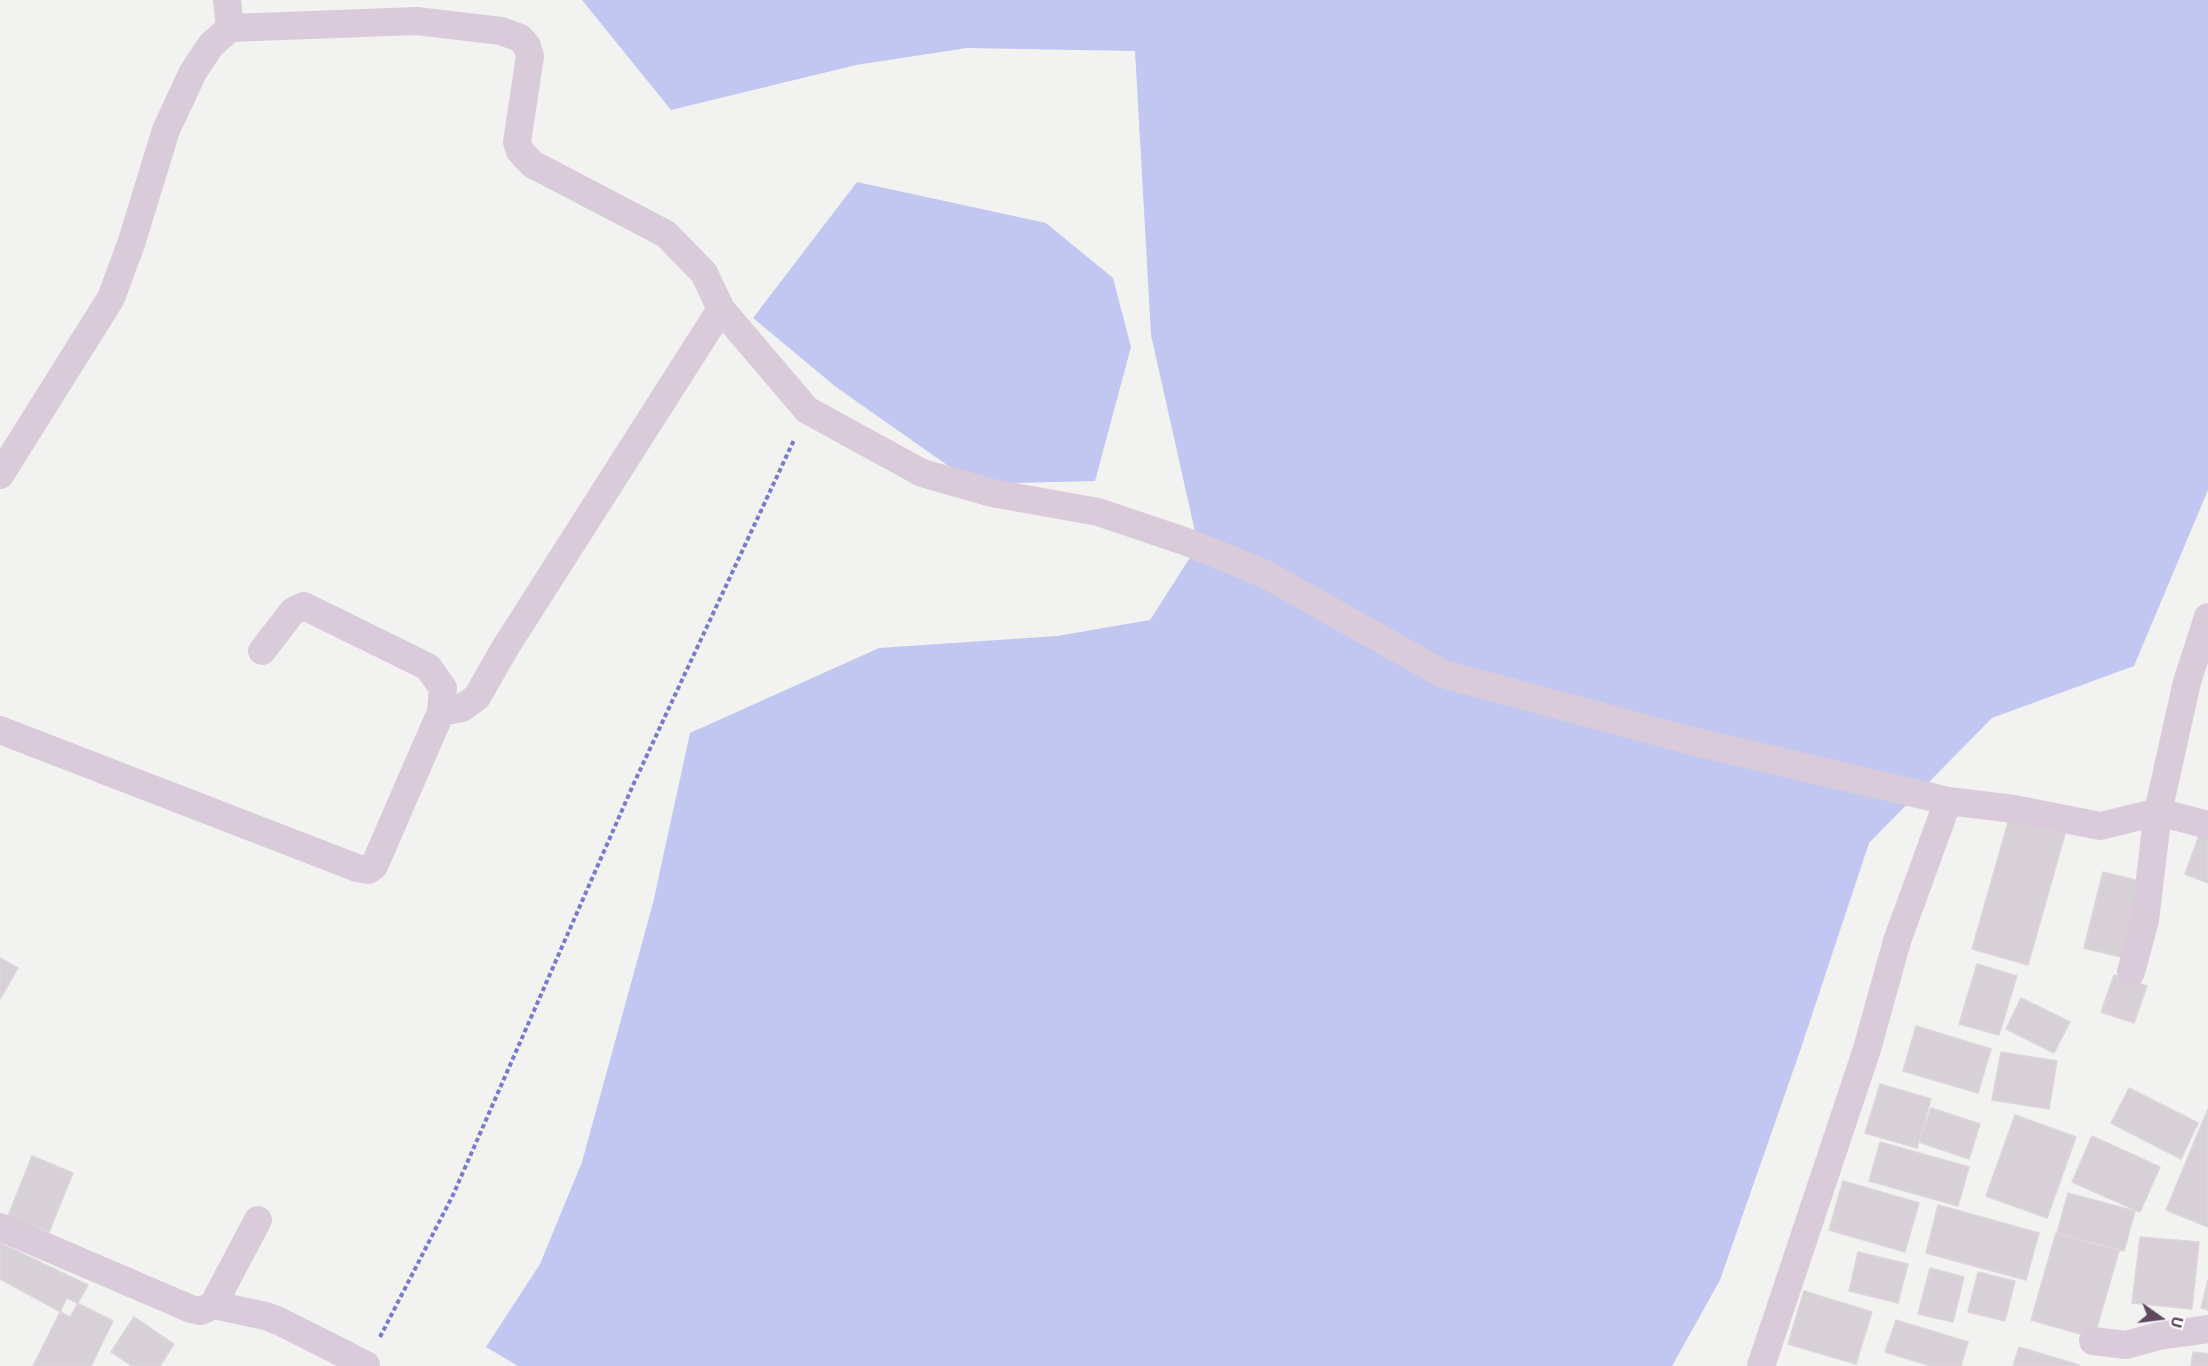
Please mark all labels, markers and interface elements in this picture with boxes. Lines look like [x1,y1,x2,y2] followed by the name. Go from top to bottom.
[2130,1288,2190,1348] north arrow
[2167,1315,2188,1330] text: U

